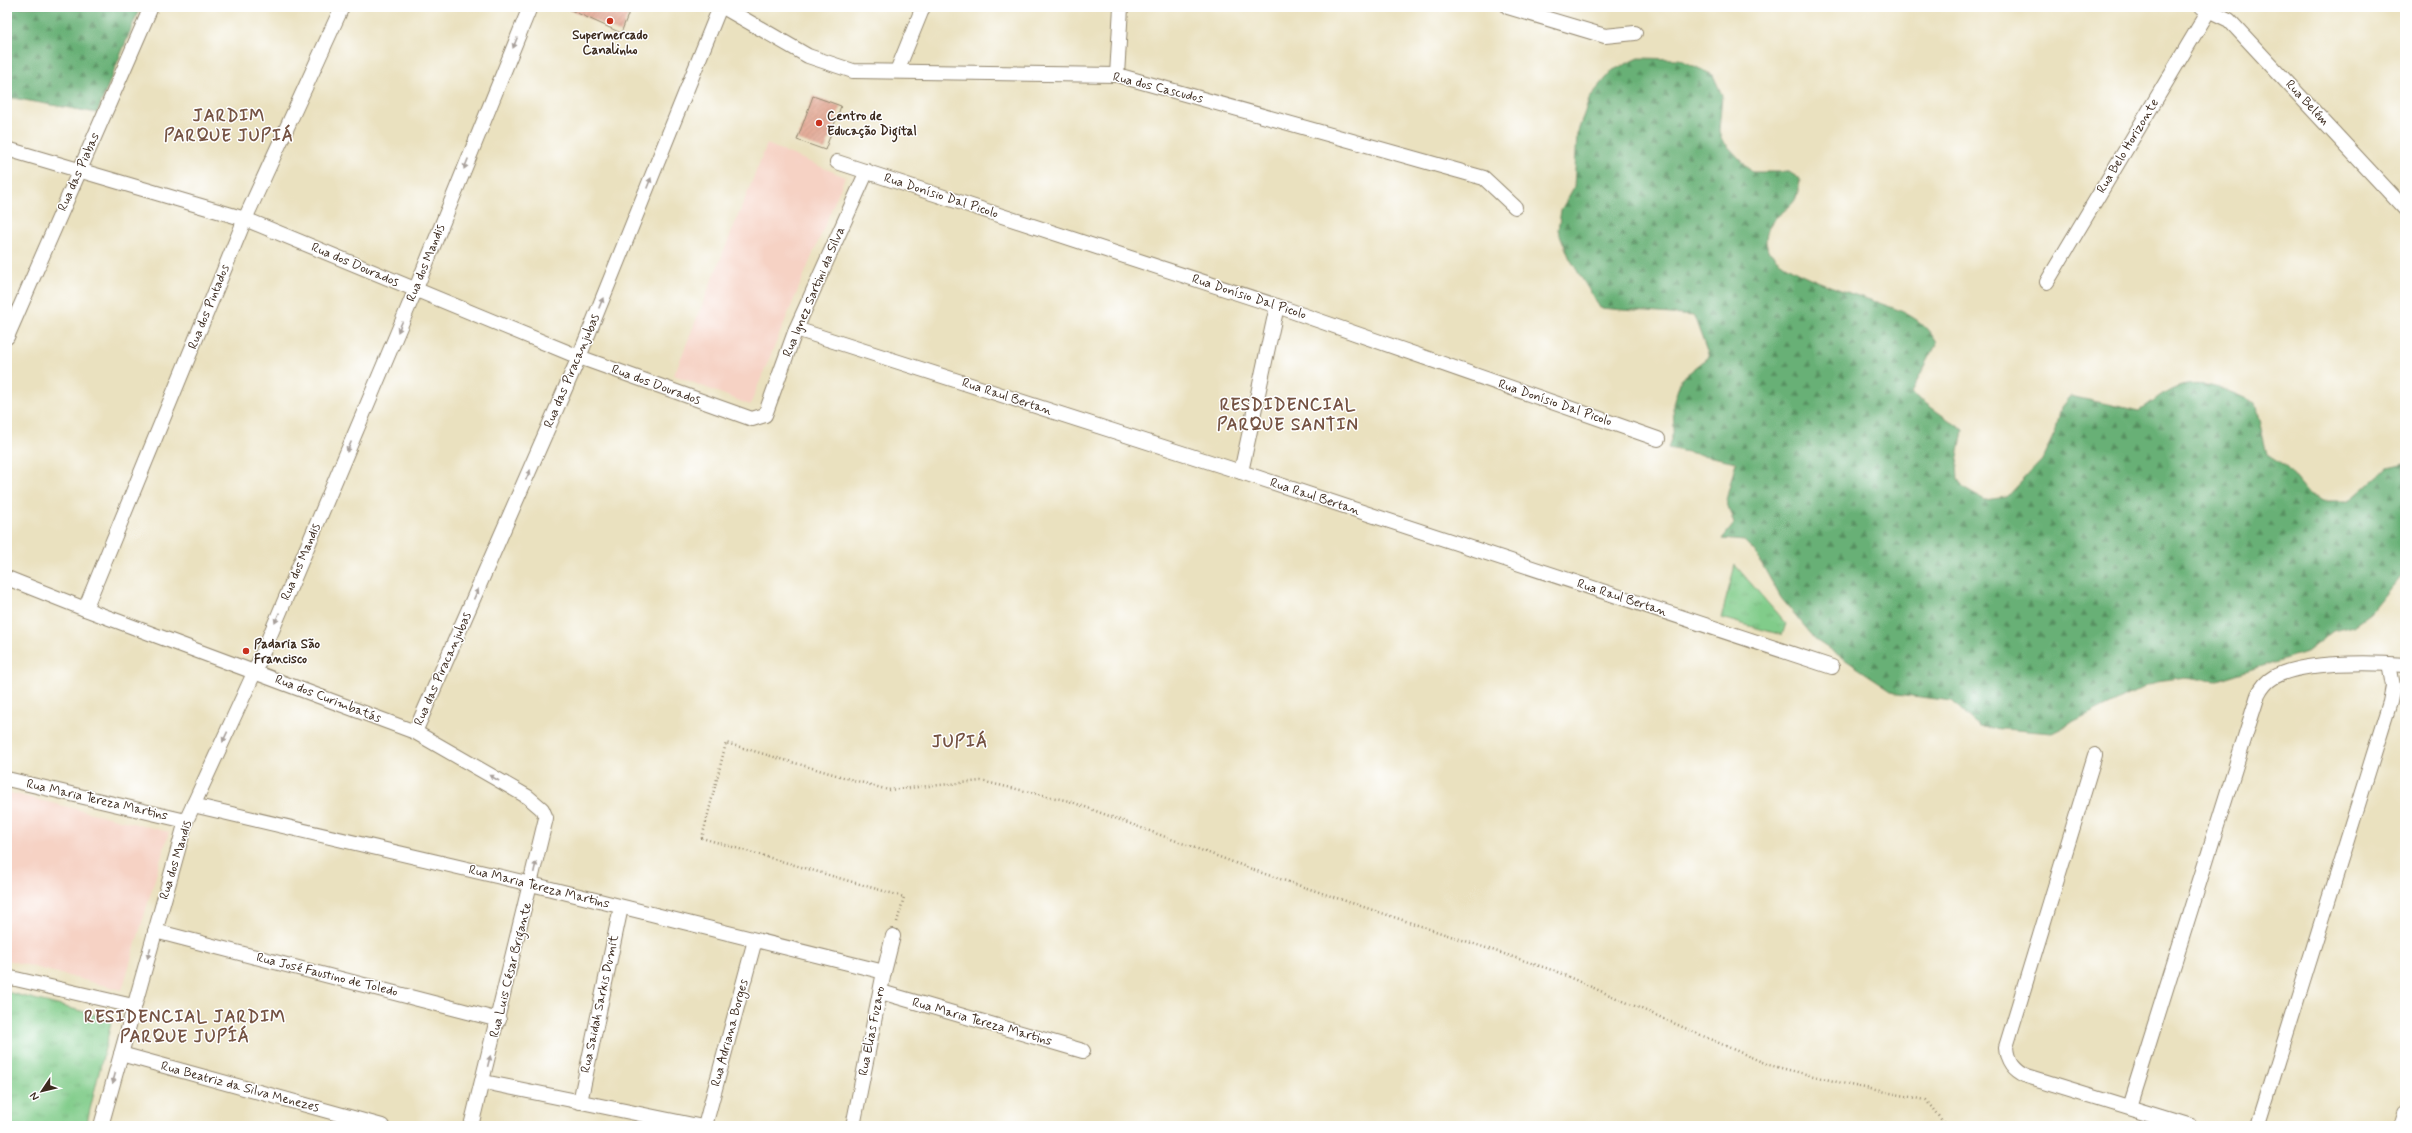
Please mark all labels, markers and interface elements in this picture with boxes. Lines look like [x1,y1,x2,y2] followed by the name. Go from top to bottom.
[605,16,615,26] marker: Supermercado Canalinho
[572,27,648,59] place label: Supermercado Canalinho
[512,38,518,49] one-way arrow
[1111,69,1205,108] street label: Rua dos Cascudos
[2281,76,2333,130] street label: Rua Belém
[2093,95,2163,197] street label: Rua Belo Horizonte
[164,105,294,147] district label: JARDIM PARQUE JUPIÁ
[827,108,917,143] place label: Centro de Educação Digital
[814,118,824,128] marker: Centro de Educação Digital
[54,130,104,214] street label: Rua das Piabas
[463,158,469,170] one-way arrow
[882,169,1000,223] street label: Rua Donísio Dal Picolo
[647,176,653,188] one-way arrow
[403,222,449,304] street label: Rua dos Mandis
[779,224,849,360] street label: Rua Ignez Sartini da Silva
[309,239,401,291] street label: Rua dos Dourados
[184,262,234,352] street label: Rua dos Pintados
[1190,270,1308,324] street label: Rua Donísio Dal Picolo
[598,297,604,309] one-way arrow
[540,311,604,431] street label: Rua das Piracanjubas
[396,321,402,333] one-way arrow
[609,361,703,409] street label: Rua dos Dourados
[960,374,1054,420] street label: Rua Raul Bertan
[1496,376,1614,430] street label: Rua Donísio Dal Picolo
[1217,394,1359,436] district label: RESDIDENCIAL PARQUE SANTIN
[346,441,352,453] one-way arrow
[525,469,531,480] one-way arrow
[1268,474,1362,520] street label: Rua Raul Bertan
[277,521,325,603] street label: Rua dos Mandis
[1575,575,1669,621] street label: Rua Raul Bertan
[473,588,479,599] one-way arrow
[410,610,476,728] street label: Rua das Piracanjubas
[274,612,280,624] one-way arrow
[254,636,321,668] place label: Padaria São Francisco
[241,646,251,656] marker: Padaria São Francisco
[272,671,384,727] street label: Rua dos Curimbatás
[932,730,988,753] district label: JUPIÁ
[222,731,228,743] one-way arrow
[488,774,500,781] one-way arrow
[25,775,170,825] street label: Rua Maria Tereza Martins
[156,818,196,902] street label: Rua dos Mandis
[467,861,611,913] street label: Rua Maria Tereza Martins
[533,861,539,873] one-way arrow
[486,901,538,1040] street label: Rua Luis César Brigante
[577,933,623,1074] street label: Rua Saidah Sarkis Dumit
[146,947,152,959] one-way arrow
[254,949,400,1001] street label: Rua José Faustino de Toledo
[707,977,754,1089] street label: Rua Adriana Borges
[855,985,889,1077] street label: Rua Elias Fuzaro
[910,994,1054,1050] street label: Rua Maria Tereza Martins
[84,1006,286,1048] district label: RESIDENCIAL JARDIM PARQUE JUPÍÁ
[486,1055,492,1068] one-way arrow
[159,1058,321,1116] street label: Rua Beatriz da Silva Menezes
[22,1071,62,1111] north arrow
[111,1072,117,1084] one-way arrow
[27,1089,42,1103] text: N

